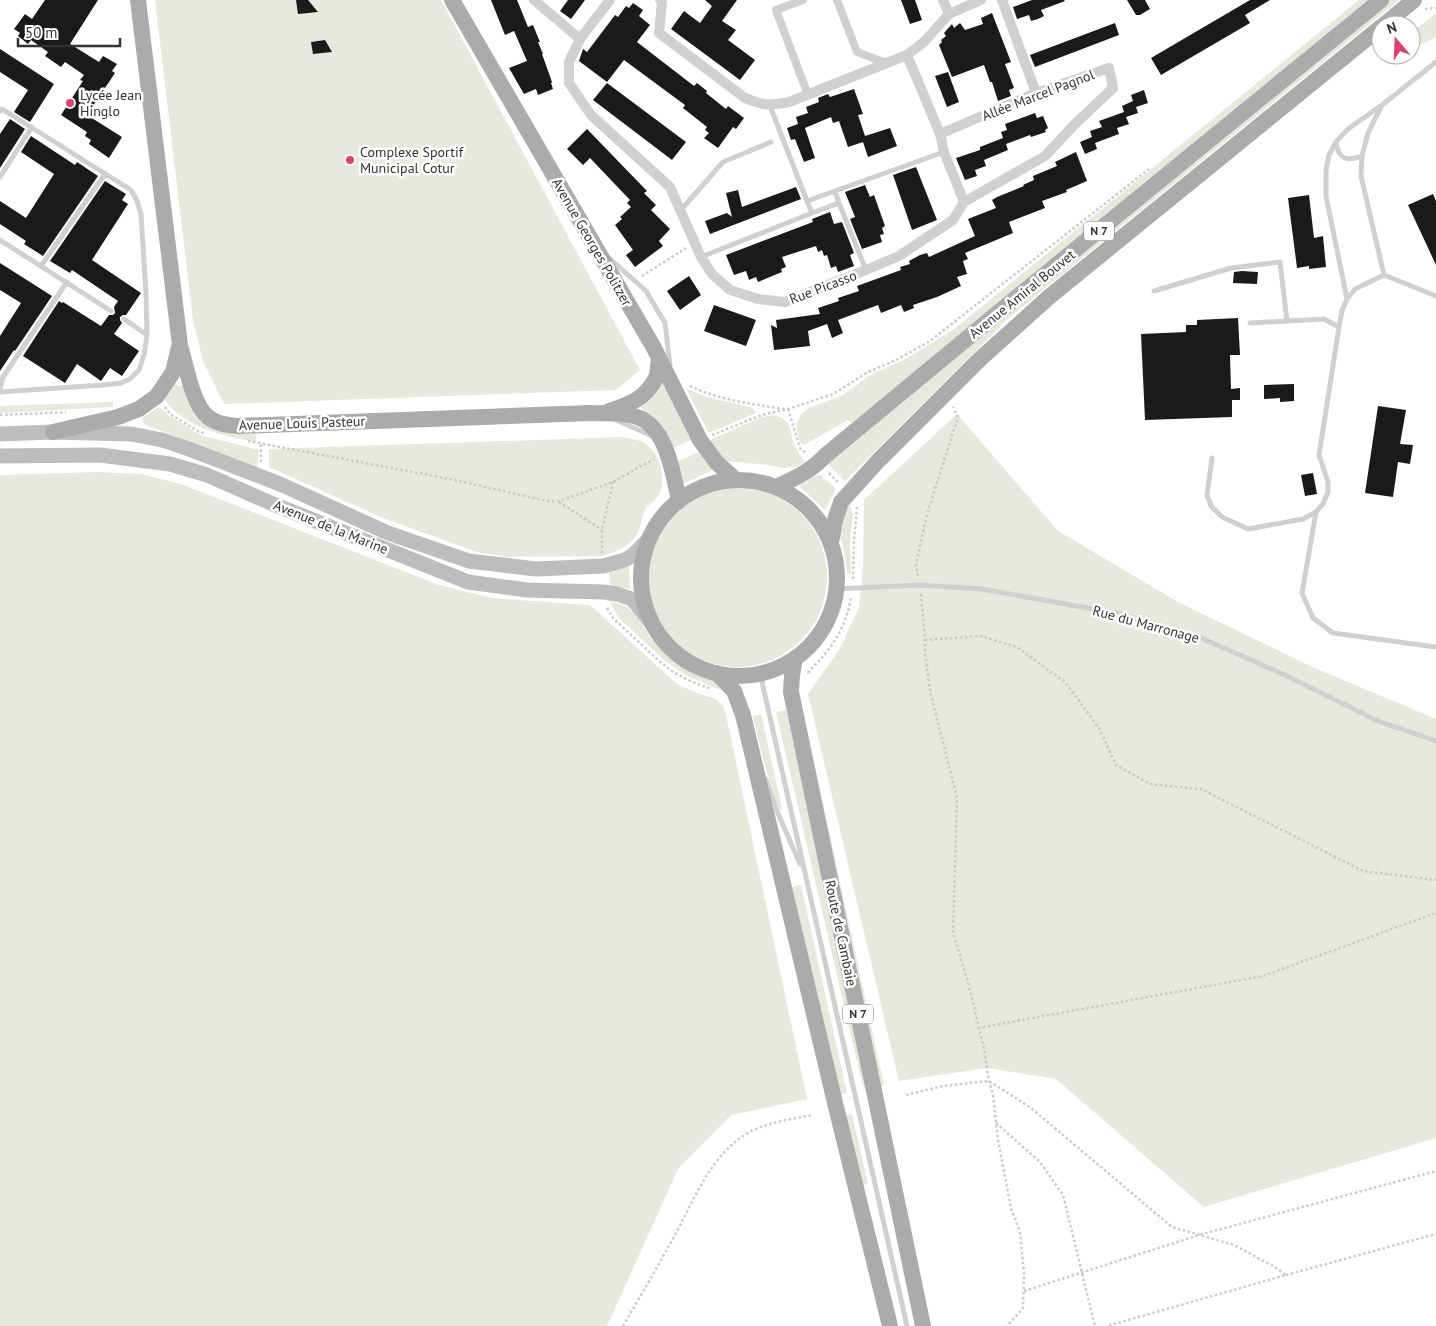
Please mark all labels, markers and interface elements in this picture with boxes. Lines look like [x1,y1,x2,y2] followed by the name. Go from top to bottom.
[18,15,120,47] scale bar
[1371,15,1421,65] north arrow
[1384,18,1399,38] text: N
[25,23,58,42] text: 50 m
[979,65,1097,125] street label: Allée Marcel Pagnol
[80,86,142,120] place label: Lycée Jean Hinglo
[64,97,76,109] marker: Lycée Jean Hinglo
[360,143,464,177] place label: Complexe Sportif Municipal Cotur
[344,154,356,166] marker: Complexe Sportif Municipal Cotur
[548,175,636,309] street label: Avenue Georges Politzer
[1084,222,1114,240] road number: N 7
[965,245,1079,342] street label: Avenue Amiral Bouvet
[787,266,859,308] street label: Rue Picasso
[238,412,366,434] street label: Avenue Louis Pasteur
[271,496,391,558] street label: Avenue de la Marine
[1091,601,1201,647] street label: Rue du Marronage
[821,878,861,988] street label: Route de Cambaie
[843,1004,873,1024] road number: N 7

